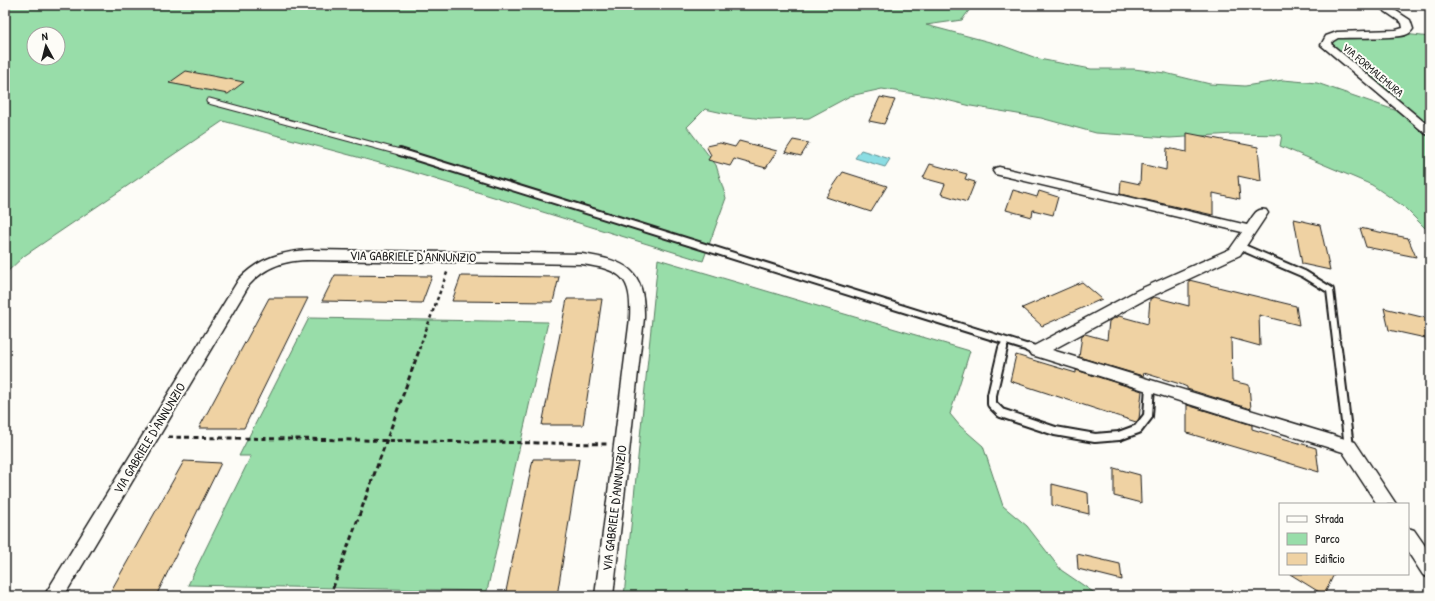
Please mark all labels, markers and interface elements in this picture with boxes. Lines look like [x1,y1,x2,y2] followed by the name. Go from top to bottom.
[26,26,66,66] north arrow
[41,29,49,43] text: N
[1339,40,1407,100] street label: VIA FORMALEMURA
[350,246,476,266] street label: VIA GABRIELE D'ANNUNZIO
[109,379,189,497] street label: VIA GABRIELE D'ANNUNZIO
[597,444,631,572] street label: VIA GABRIELE D'ANNUNZIO
[1279,503,1409,575] legend
[1315,510,1344,527] text: Strada
[1315,530,1340,547] text: Parco
[1315,550,1345,567] text: Edificio

